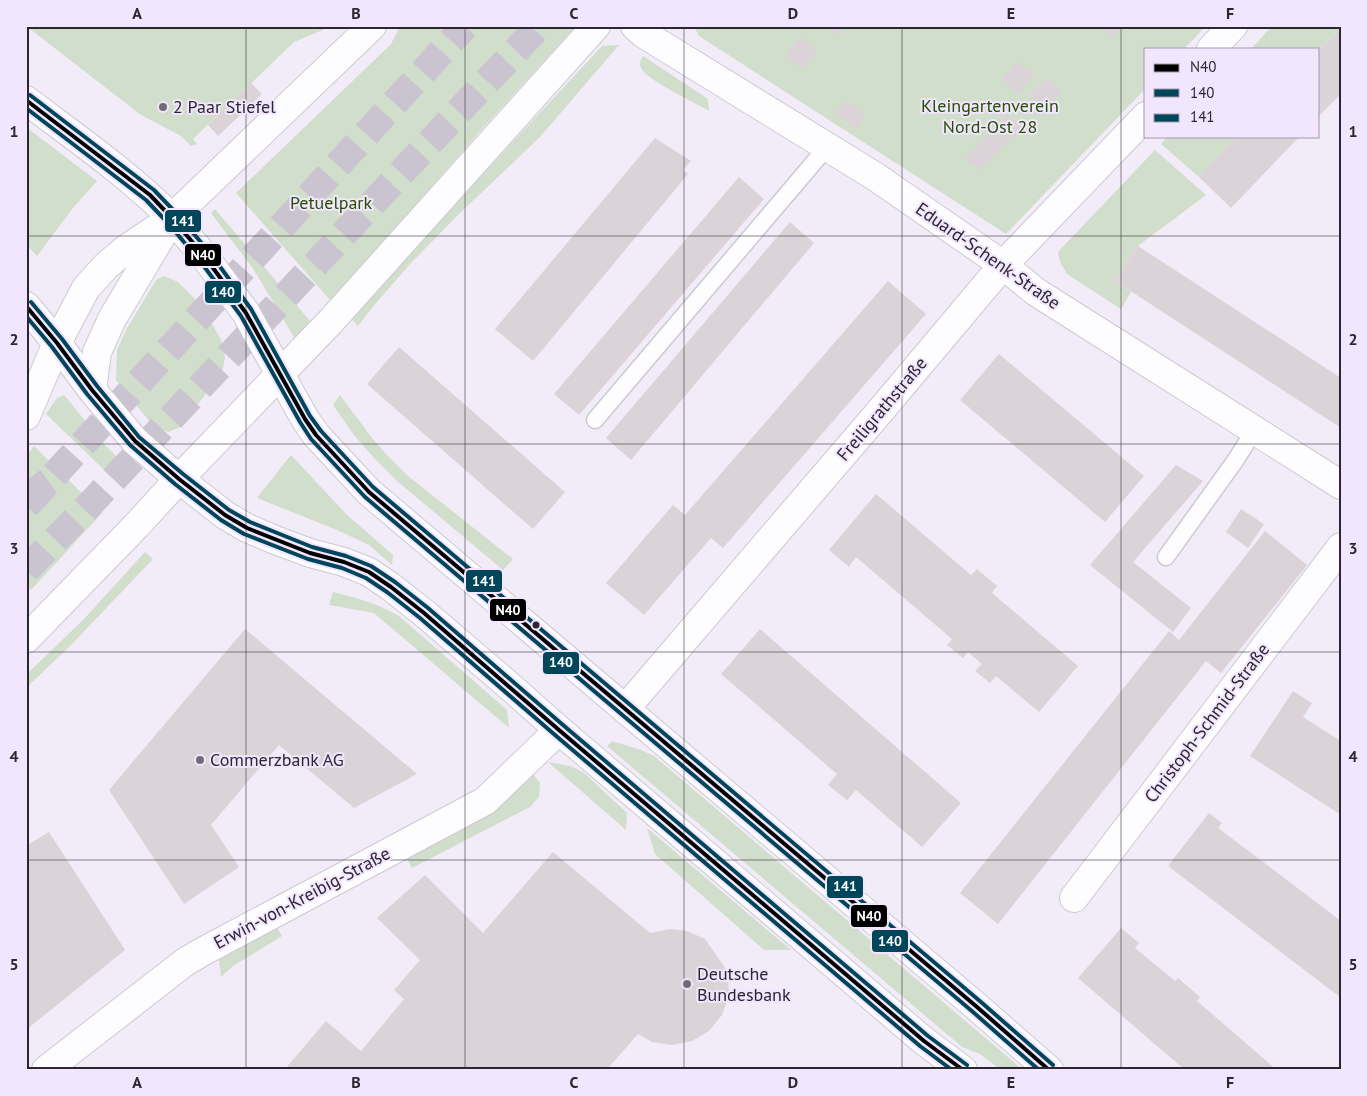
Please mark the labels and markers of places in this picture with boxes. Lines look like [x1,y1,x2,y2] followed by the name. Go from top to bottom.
[173,95,276,118] place label: 2 Paar Stiefel
[157,101,169,113] marker: 2 Paar Stiefel
[531,620,541,630] unlabelled marker
[210,748,344,771] place label: Commerzbank AG
[194,754,206,766] marker: Commerzbank AG
[697,962,791,1006] place label: Deutsche Bundesbank
[681,978,693,990] marker: Deutsche Bundesbank

